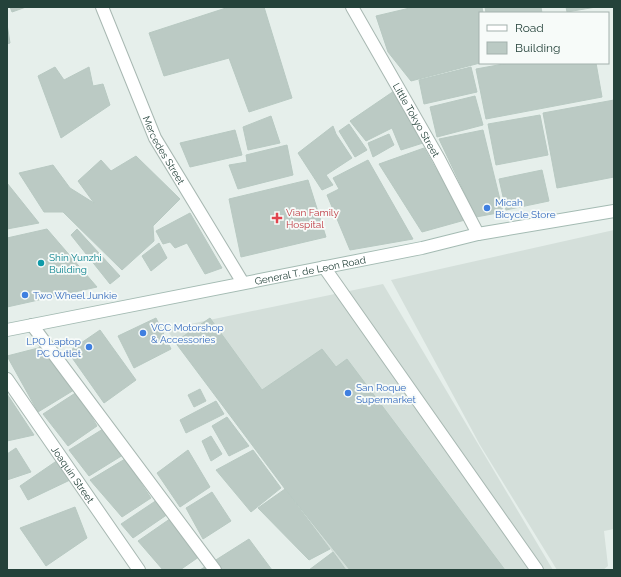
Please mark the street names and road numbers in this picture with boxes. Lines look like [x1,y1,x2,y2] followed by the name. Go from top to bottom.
[391,81,442,159] street label: Little Tokyo Street
[141,114,188,187] street label: Mercedes Street
[254,254,367,286] street label: General T. de Leon Road
[49,444,97,505] street label: Joaquin Street

